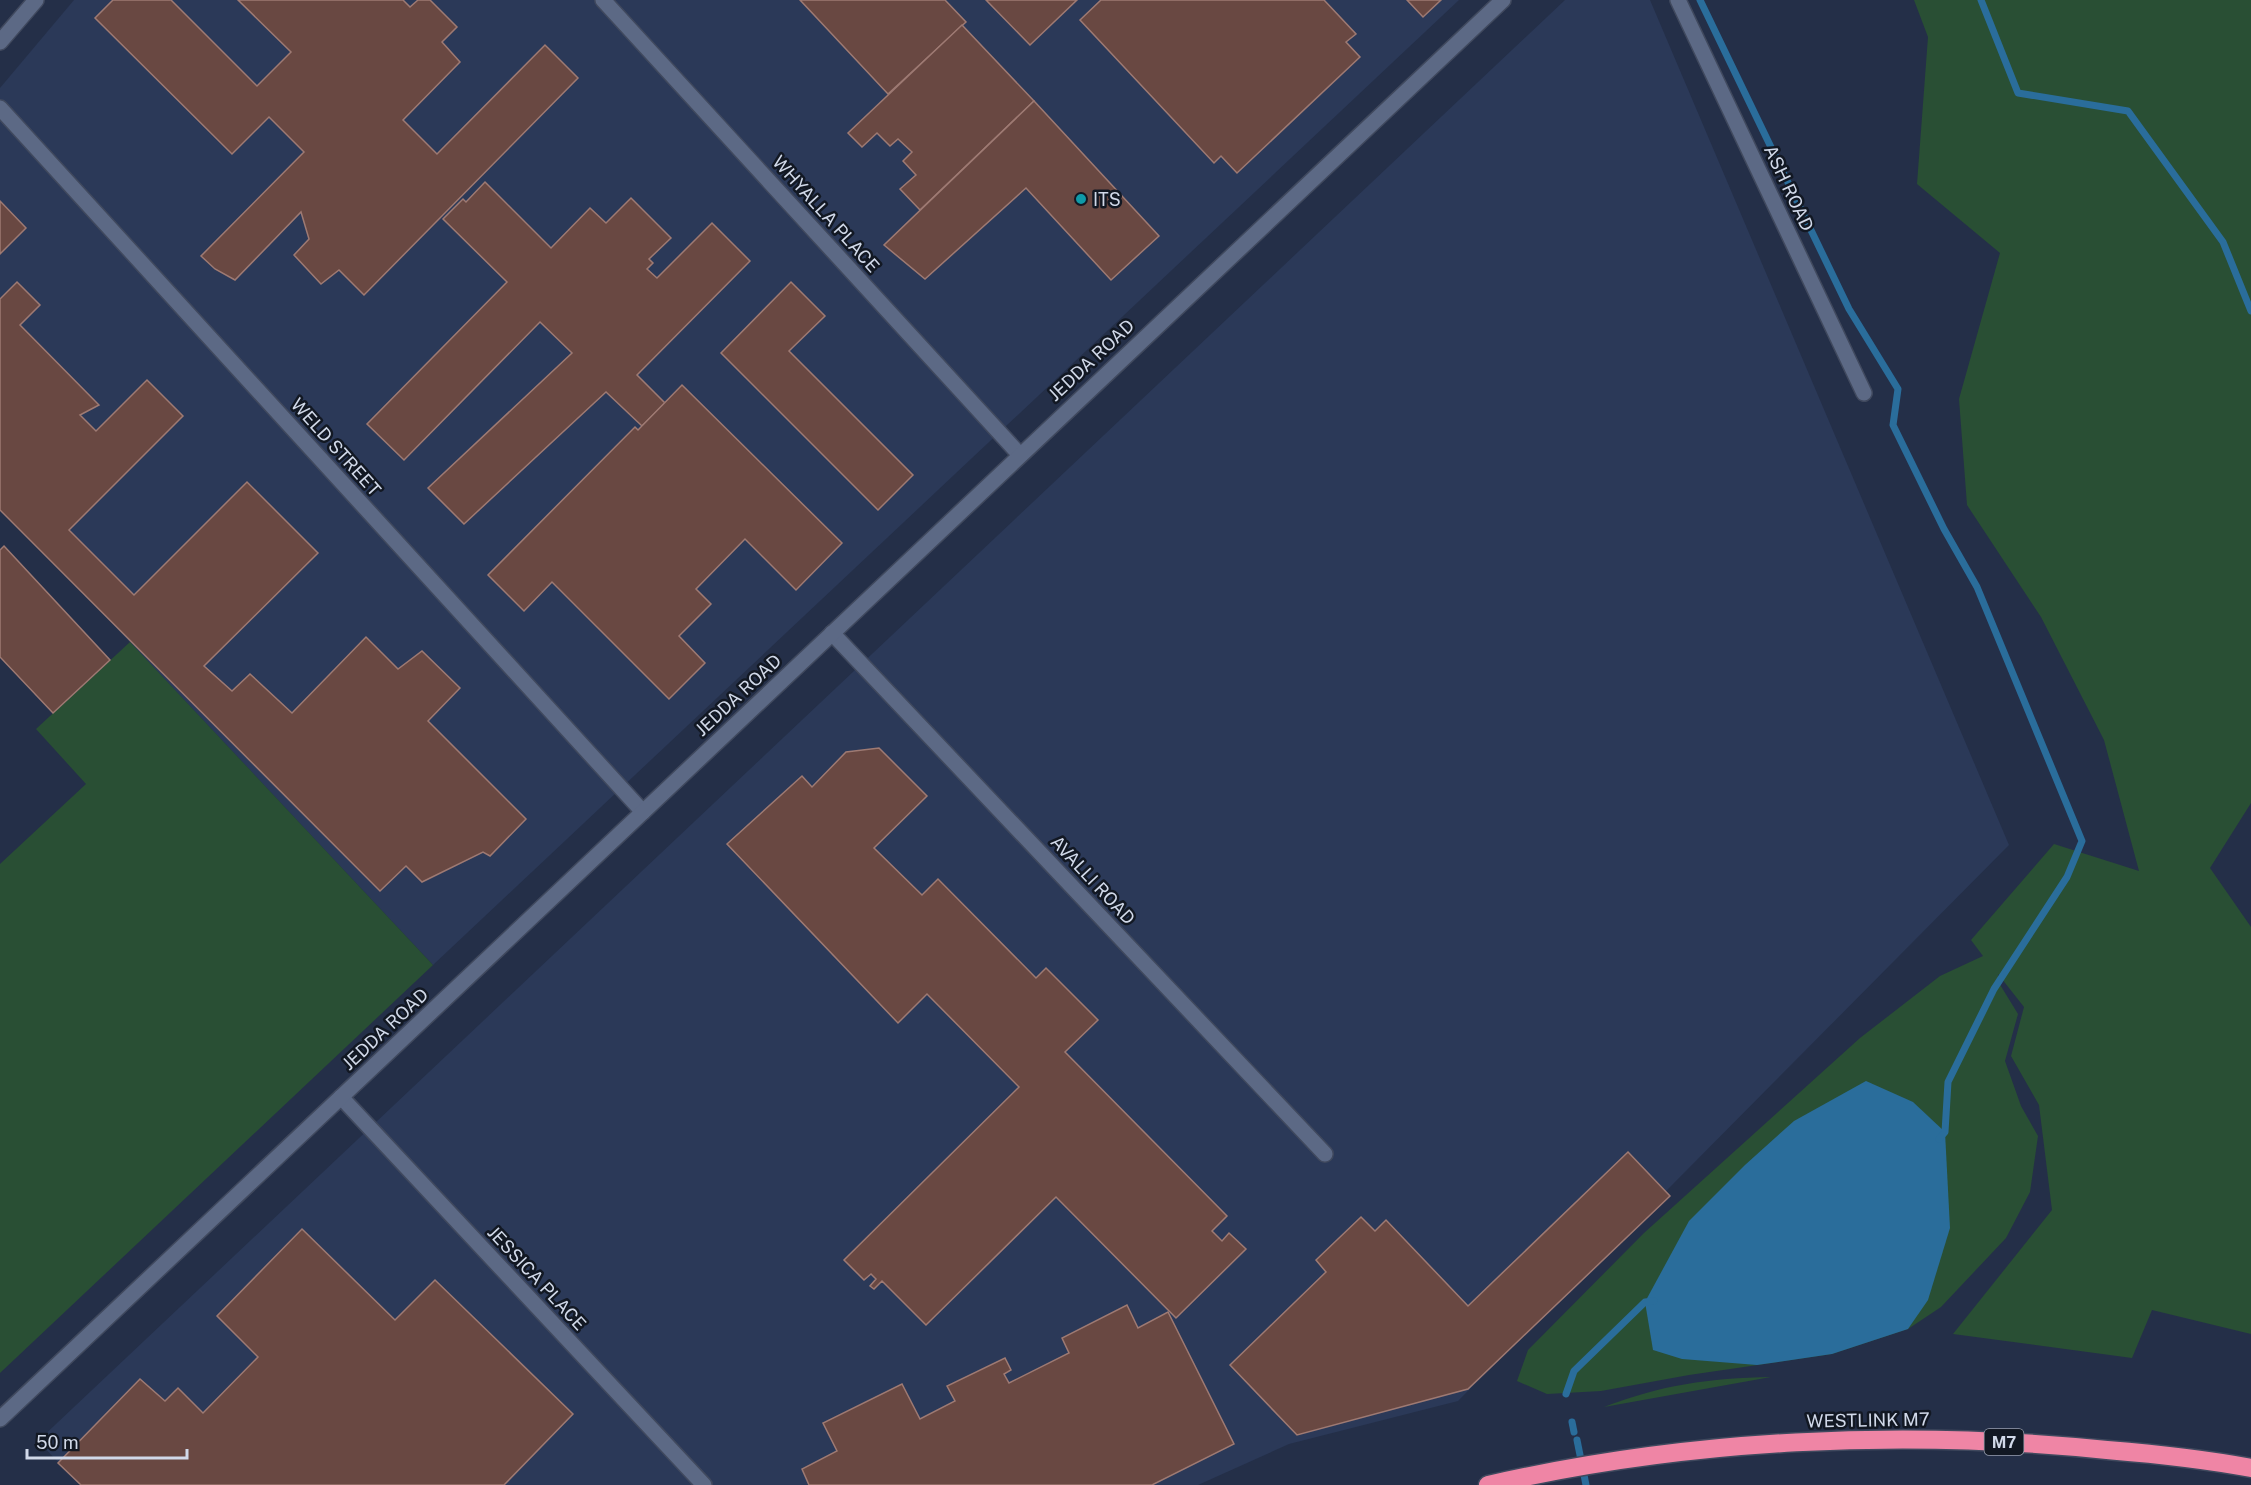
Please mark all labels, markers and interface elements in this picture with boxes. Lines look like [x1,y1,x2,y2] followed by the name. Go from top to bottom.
[1760,142,1818,234] street label: ASH ROAD
[768,151,884,277] street label: WHYALLA PLACE
[1093,189,1121,210] place label: ITS
[1074,192,1088,206] marker: ITS
[1044,315,1138,405] street label: JEDDA ROAD
[287,394,385,500] street label: WELD STREET
[691,650,785,740] street label: JEDDA ROAD
[1047,831,1139,929] street label: AVALLI ROAD
[338,984,432,1074] street label: JEDDA ROAD
[483,1222,591,1334] street label: JESSICA PLACE
[1806,1408,1930,1432] street label: WESTLINK M7
[27,1422,188,1460] scale bar
[1984,1429,2024,1455] road number: M7
[36,1432,79,1453] text: 50 m

